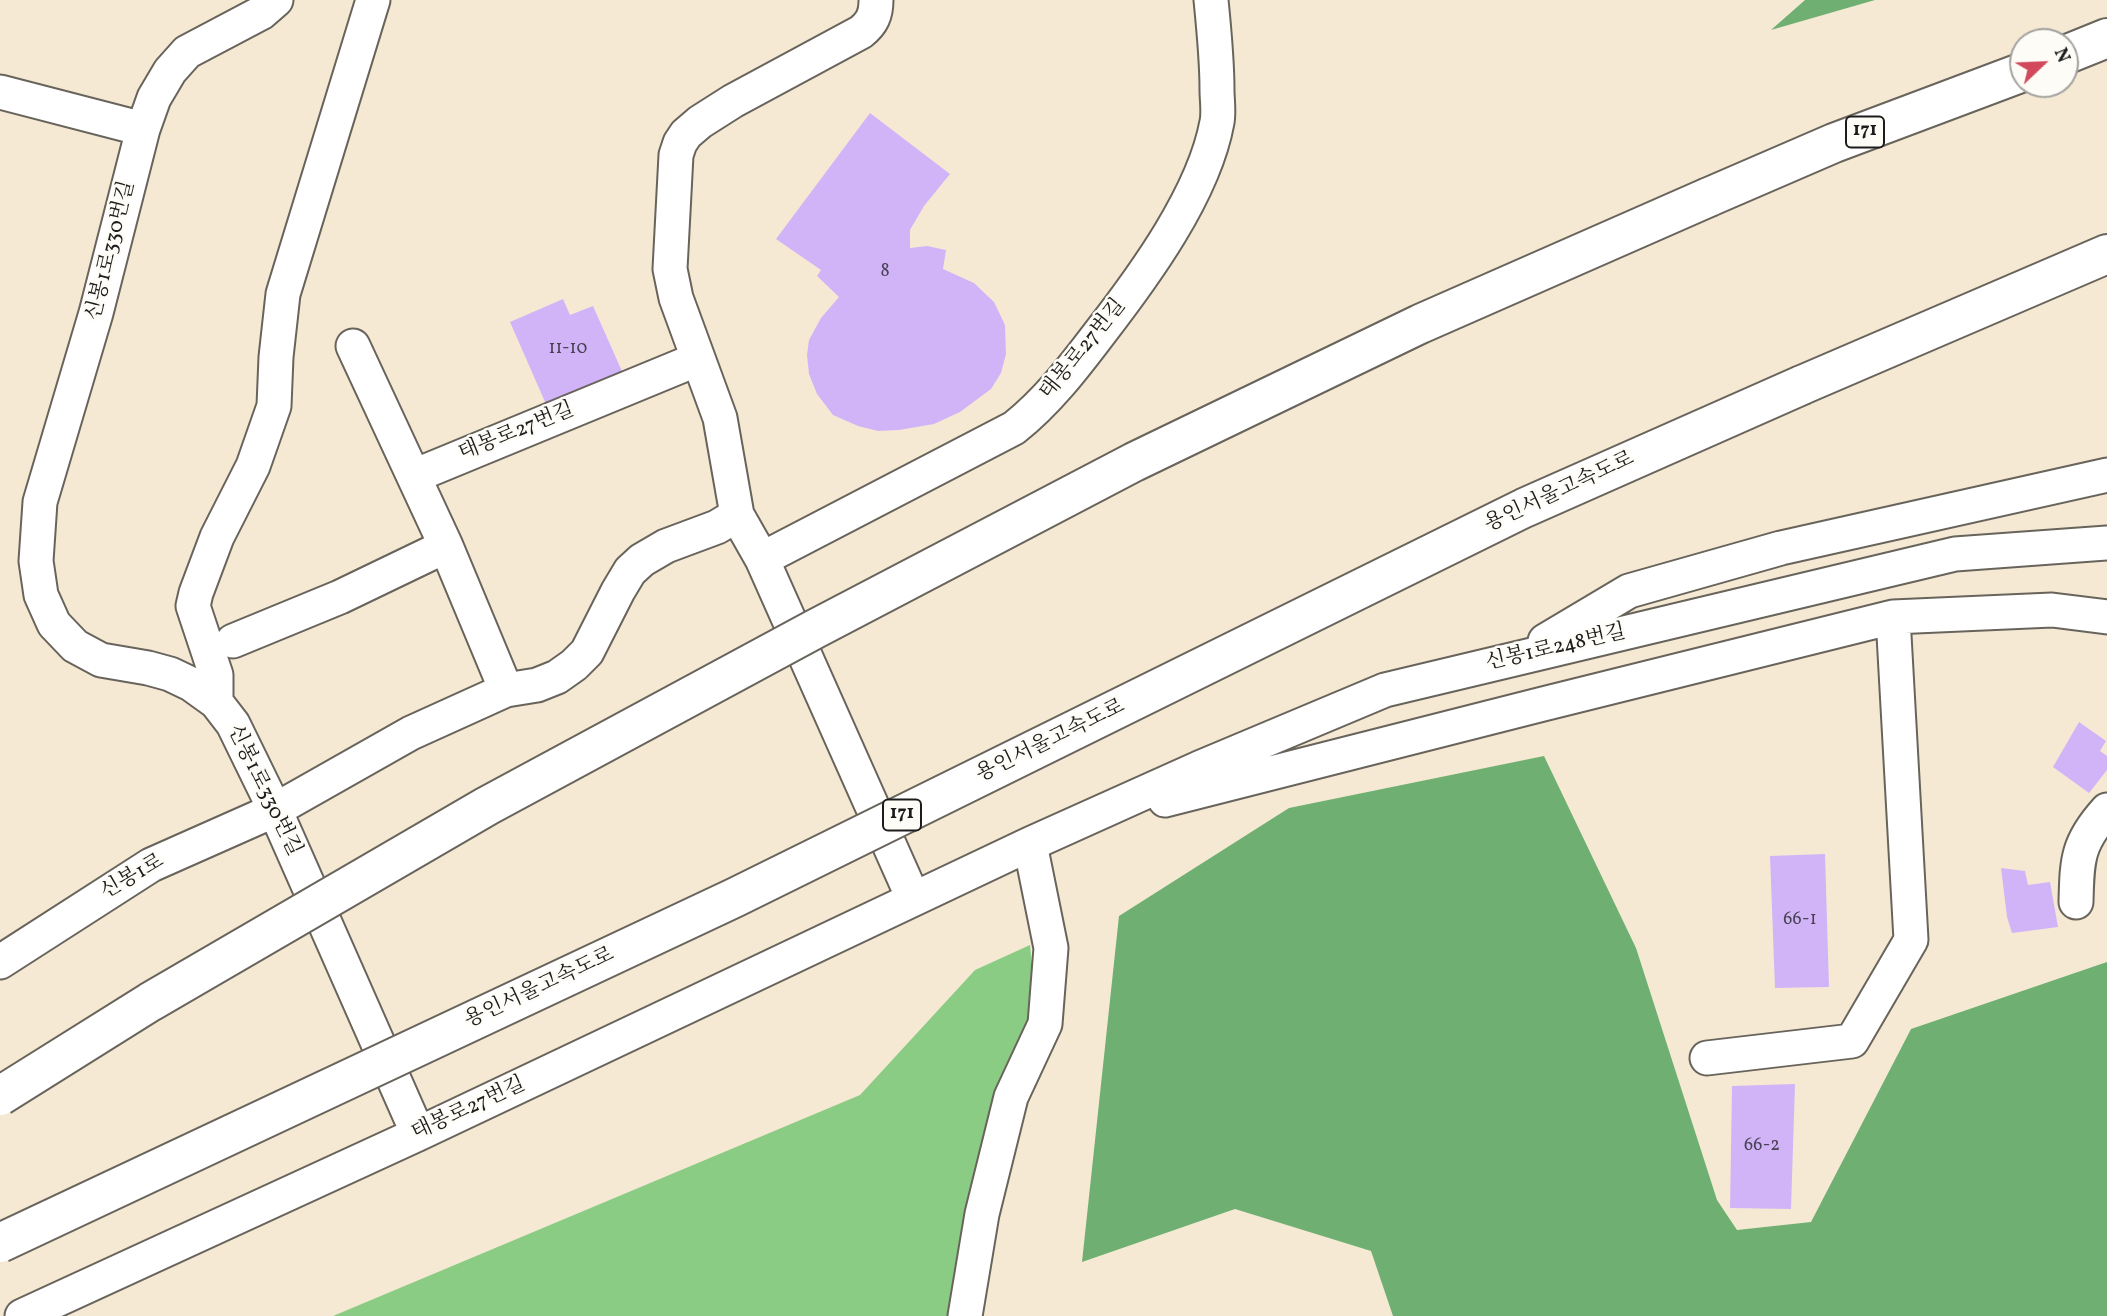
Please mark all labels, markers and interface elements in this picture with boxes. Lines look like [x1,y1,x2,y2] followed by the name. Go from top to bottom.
[2009,28,2079,98] north arrow
[2047,44,2076,67] text: N
[1846,116,1884,148] road number: 171
[82,178,142,324] street label: 신봉1로330번길
[880,262,890,284] house number: 8
[1036,295,1132,405] street label: 태봉로27번길
[549,339,587,361] house number: 11-10
[456,398,578,468] street label: 태봉로27번길
[1481,447,1639,539] street label: 용인서울고속도로
[1483,621,1629,677] street label: 신봉1로248번길
[973,695,1129,789] street label: 용인서울고속도로
[220,721,306,861] street label: 신봉1로330번길
[883,800,921,830] road number: 171
[97,850,169,906] street label: 신봉1로
[1783,910,1817,932] house number: 66-1
[461,943,619,1035] street label: 용인서울고속도로
[408,1073,530,1147] street label: 태봉로27번길
[1744,1136,1780,1158] house number: 66-2

